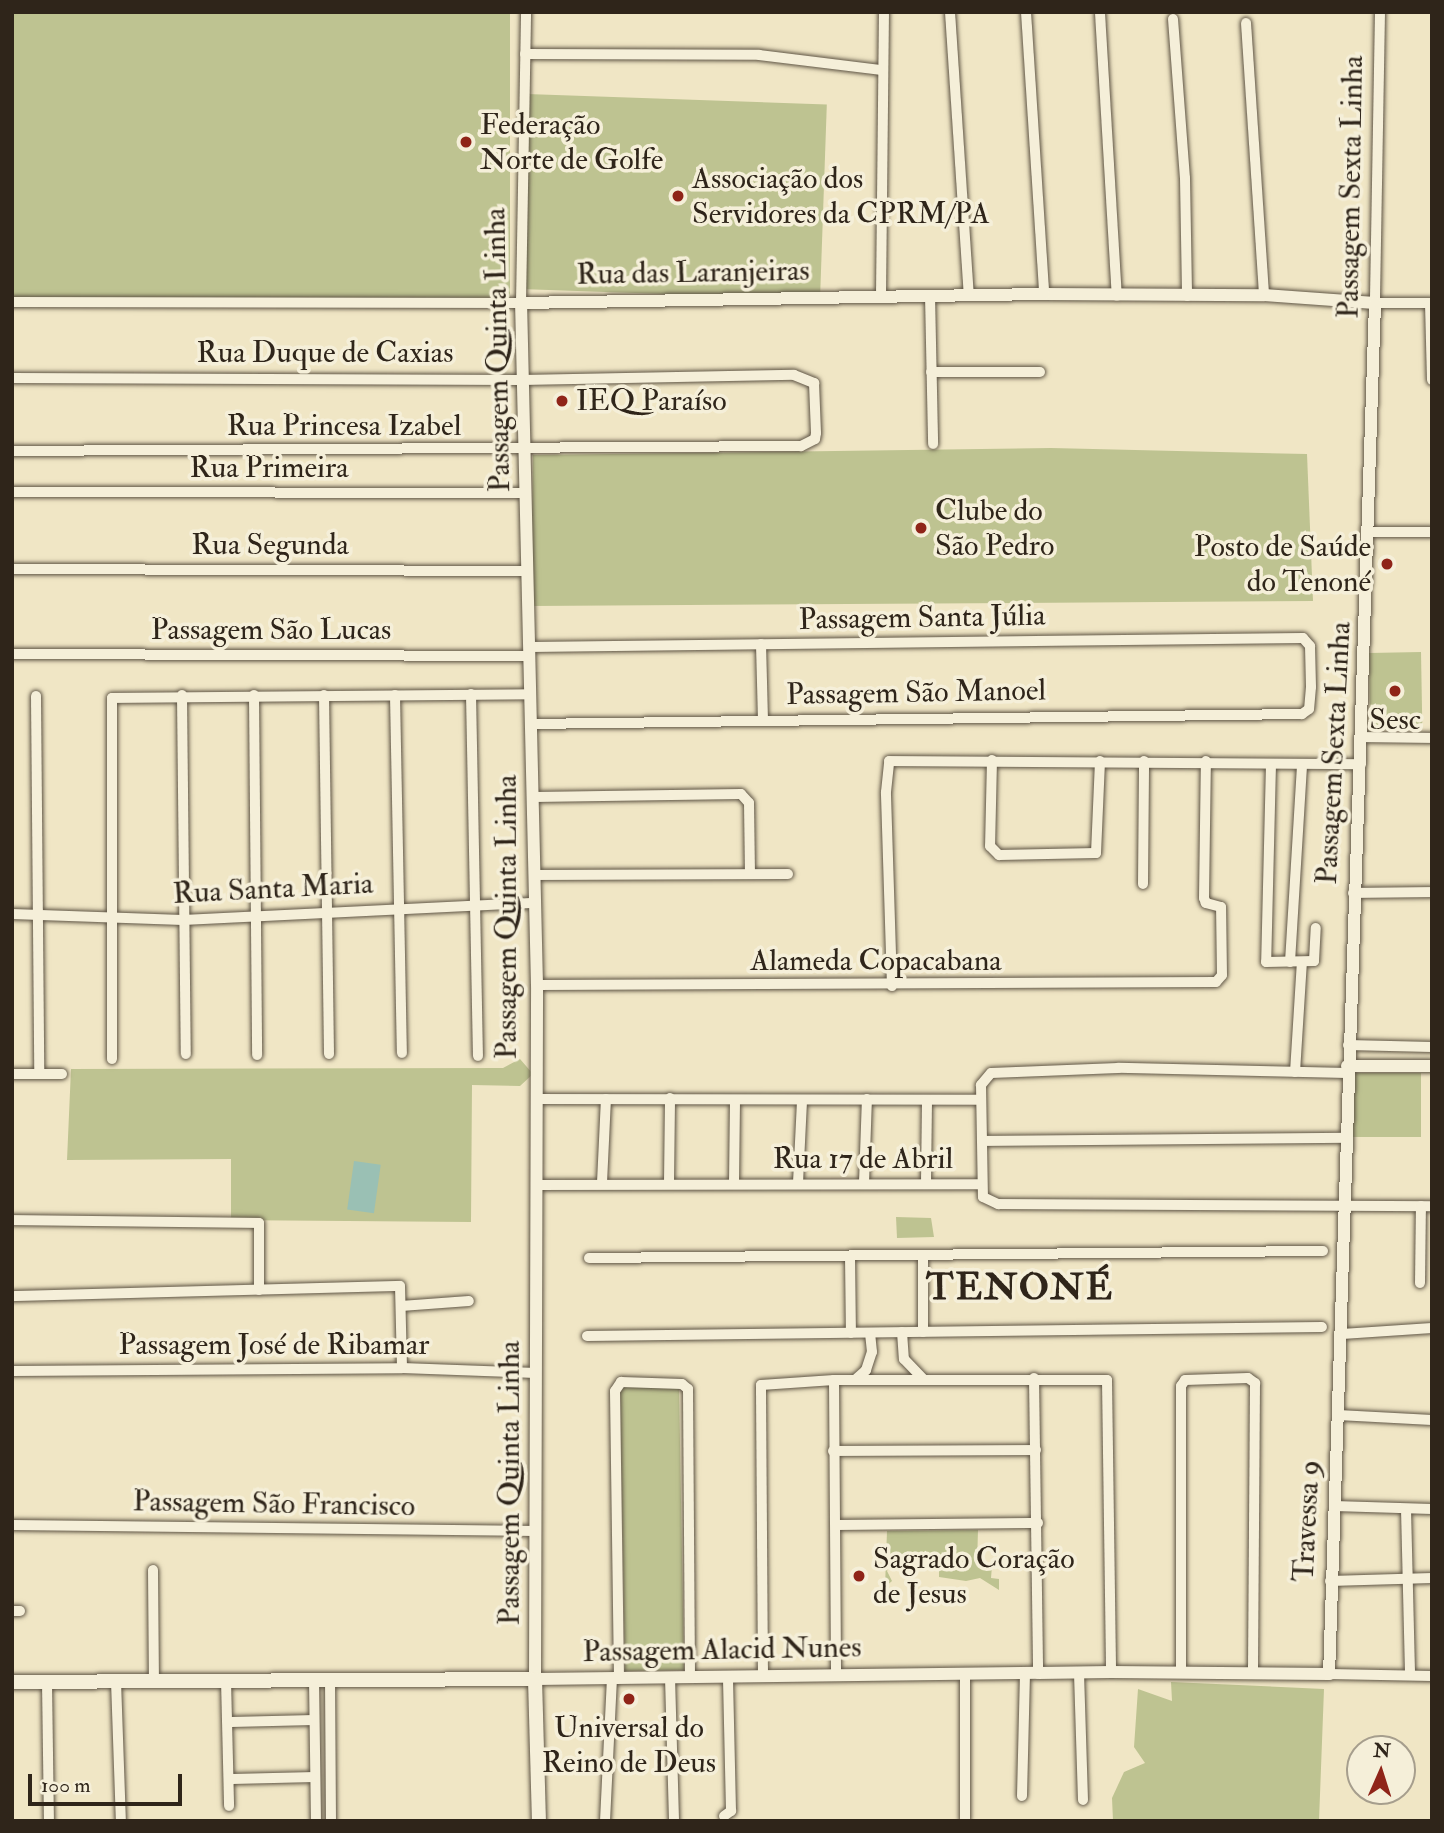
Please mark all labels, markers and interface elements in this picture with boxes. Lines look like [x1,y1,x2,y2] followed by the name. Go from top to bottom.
[1331,55,1371,319] street label: Passagem Sexta Linha
[480,107,663,178] place label: Federação Norte de Golfe
[458,134,474,150] marker: Federação Norte de Golfe
[692,161,990,232] place label: Associação dos Servidores da CPRM/PA
[670,188,686,204] marker: Associação dos Servidores da CPRM/PA
[478,207,518,493] street label: Passagem Quinta Linha
[576,253,810,293] street label: Rua das Laranjeiras
[197,335,453,371] street label: Rua Duque de Caxias
[576,383,727,419] place label: IEQ Paraíso
[554,393,570,409] marker: IEQ Paraíso
[227,408,461,444] street label: Rua Princesa Izabel
[190,450,348,486] street label: Rua Primeira
[935,493,1054,564] place label: Clube do São Pedro
[913,520,929,536] marker: Clube do São Pedro
[191,527,349,563] street label: Rua Segunda
[1194,529,1371,600] place label: Posto de Saúde do Tenoné
[1377,554,1397,574] marker: Posto de Saúde do Tenoné
[798,598,1046,638] street label: Passagem Santa Júlia
[151,612,391,648] street label: Passagem São Lucas
[1309,621,1359,885] street label: Passagem Sexta Linha
[786,673,1046,713] street label: Passagem São Manoel
[1387,683,1403,699] marker: Sesc
[1369,702,1421,738] place label: Sesc
[489,775,525,1059] street label: Passagem Quinta Linha
[172,866,374,912] street label: Rua Santa Maria
[750,943,1002,979] street label: Alameda Copacabana
[773,1141,953,1177] street label: Rua 17 de Abril
[927,1266,1113,1310] district label: TENONÉ
[119,1327,429,1363] street label: Passagem José de Ribamar
[492,1341,528,1625] street label: Passagem Quinta Linha
[1286,1459,1328,1583] street label: Travessa 9
[132,1484,416,1524] street label: Passagem São Francisco
[873,1541,1075,1612] place label: Sagrado Coração de Jesus
[851,1568,867,1584] marker: Sagrado Coração de Jesus
[582,1630,862,1670] street label: Passagem Alacid Nunes
[621,1691,637,1707] marker: Universal do Reino de Deus
[542,1710,716,1780] place label: Universal do Reino de Deus
[1346,1735,1416,1805] north arrow
[1373,1739,1391,1763] text: N
[32,1759,186,1803] scale bar
[41,1772,91,1799] text: 100 m

